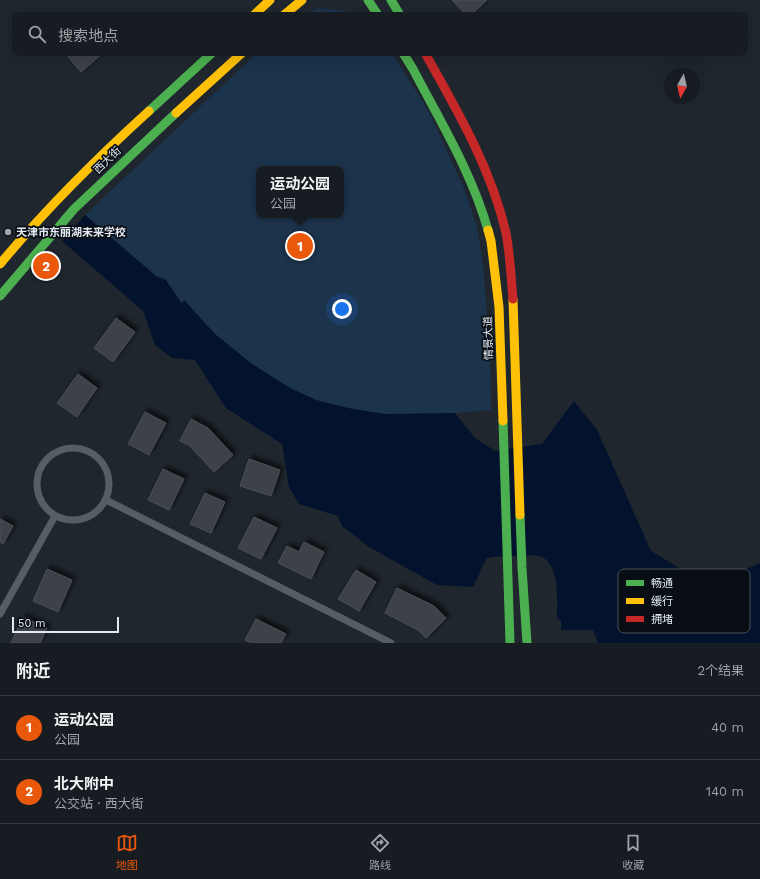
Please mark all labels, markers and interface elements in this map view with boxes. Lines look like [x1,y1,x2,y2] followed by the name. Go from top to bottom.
[12,12,748,56] search box
[26,23,48,45] icon: search
[58,27,118,45] text: 搜索地点
[664,68,700,104] north arrow
[91,144,124,176] street label: 西大街
[256,166,344,218] popup
[270,175,330,193] text: 运动公园
[270,196,296,211] text: 公园
[16,226,126,239] place label: 天津市东丽湖未来学校
[3,227,13,237] marker: 天津市东丽湖未来学校
[287,231,313,261] pin: 1
[33,251,59,281] pin: 2
[332,299,352,319] your location
[482,316,495,360] street label: 情景大道
[618,569,750,633] legend
[651,577,673,590] text: 畅通
[651,595,673,608] text: 缓行
[651,613,673,626] text: 拥堵
[12,615,119,634] scale bar
[18,617,45,630] text: 50 m
[16,661,50,681] text: 附近
[697,663,744,678] text: 2个结果
[54,711,114,729] text: 运动公园
[26,720,32,735] text: 1
[711,720,744,735] text: 40 m
[54,732,80,747] text: 公园
[54,775,114,793] text: 北大附中
[25,784,33,799] text: 2
[706,784,744,799] text: 140 m
[54,796,144,811] text: 公交站 · 西大街
[116,832,138,872] tab: 地图
[369,832,391,872] tab: 路线
[622,832,644,872] tab: 收藏

